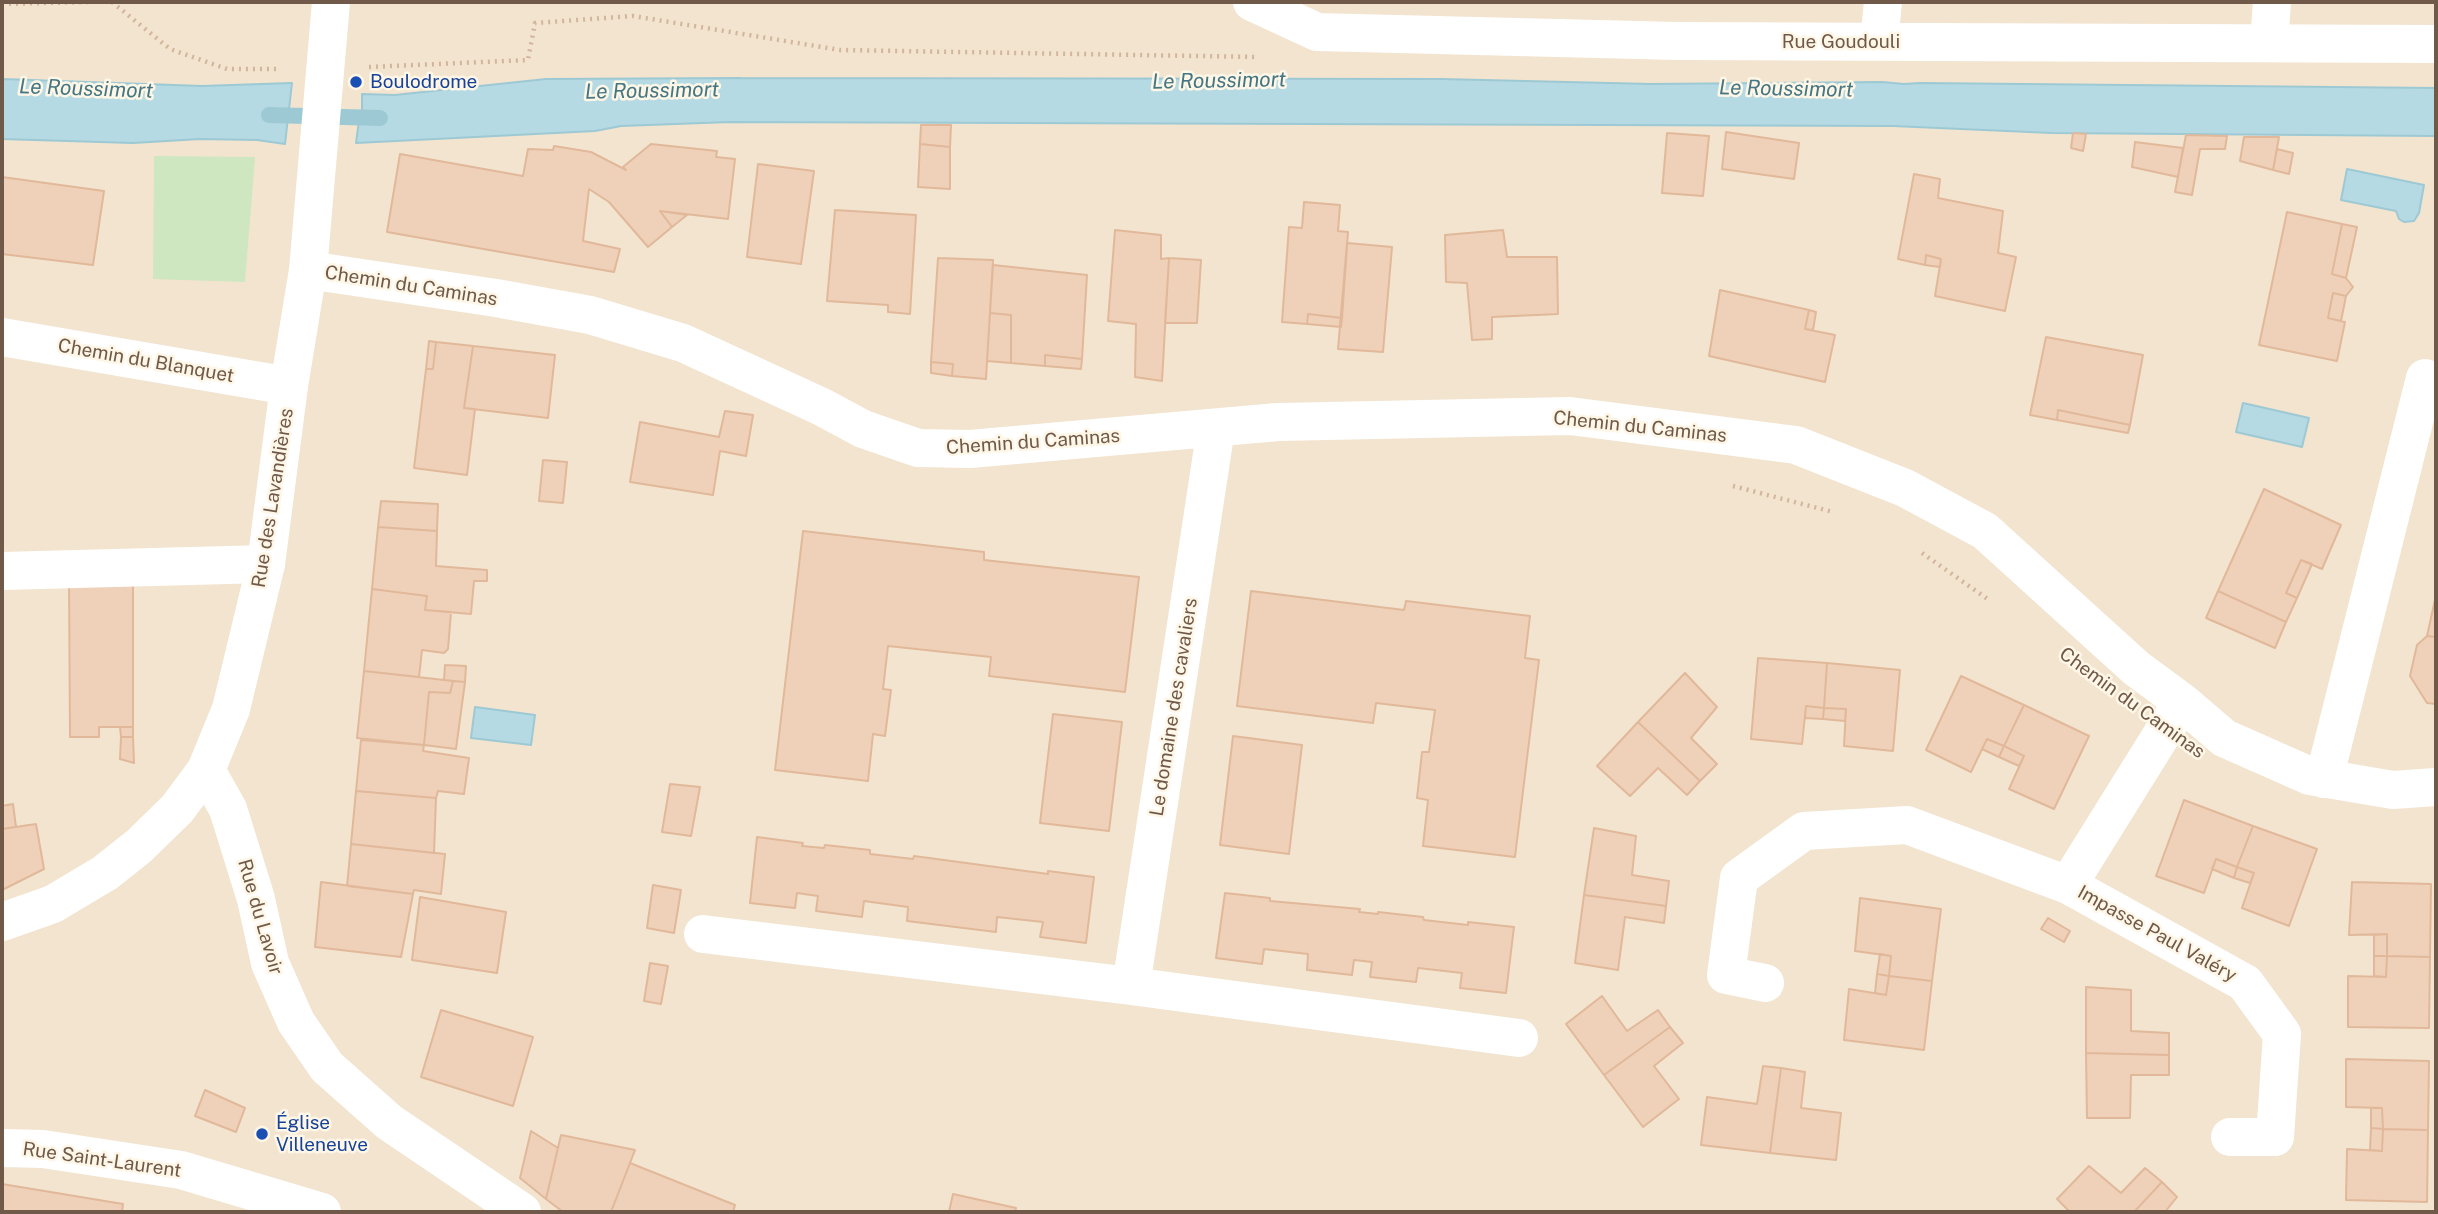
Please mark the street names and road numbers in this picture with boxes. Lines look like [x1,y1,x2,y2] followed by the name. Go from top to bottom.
[1782,31,1900,53] street label: Rue Goudouli
[323,261,499,311] street label: Chemin du Caminas
[56,334,236,388] street label: Chemin du Blanquet
[248,407,298,589] street label: Rue des Lavandières
[1552,407,1728,447] street label: Chemin du Caminas
[945,425,1121,459] street label: Chemin du Caminas
[1145,596,1203,818] street label: Le domaine des cavaliers
[2055,643,2209,763] street label: Chemin du Caminas
[233,857,287,977] street label: Rue du Lavoir
[2074,881,2240,987] street label: Impasse Paul Valéry
[21,1138,183,1182] street label: Rue Saint-Laurent

